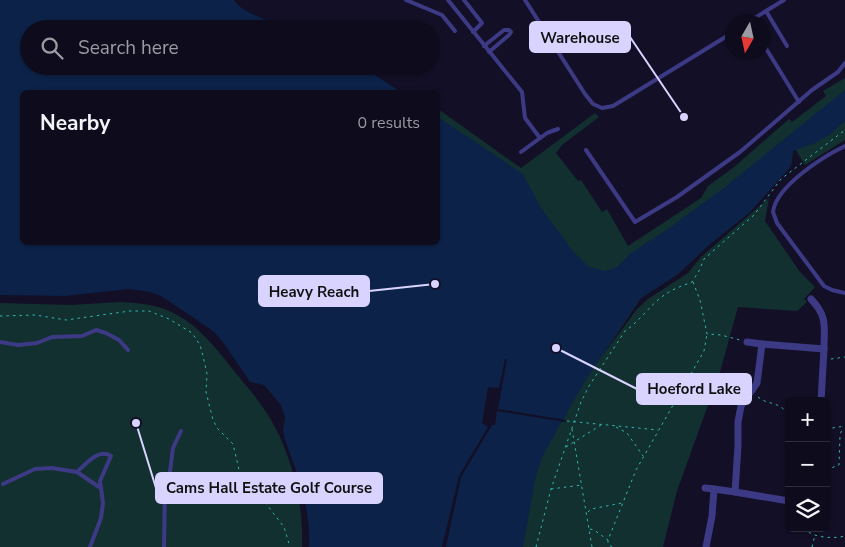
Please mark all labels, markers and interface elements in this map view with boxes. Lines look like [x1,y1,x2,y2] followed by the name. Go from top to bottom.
[725,15,770,60] north arrow
[20,20,440,75] search box
[530,22,630,52] callout: Warehouse
[540,28,620,48] text: Warehouse
[38,34,66,62] icon: search
[78,35,179,61] text: Search here
[40,109,110,137] text: Nearby
[358,112,420,134] text: 0 results
[259,276,369,306] callout: Heavy Reach
[269,282,359,302] text: Heavy Reach
[637,374,751,404] callout: Hoeford Lake
[647,379,741,399] text: Hoeford Lake
[785,397,830,532] map controls
[785,397,830,442] button: +
[785,442,830,487] button: −
[156,473,382,503] callout: Cams Hall Estate Golf Course
[166,478,372,498] text: Cams Hall Estate Golf Course
[785,487,830,532] button: layers

